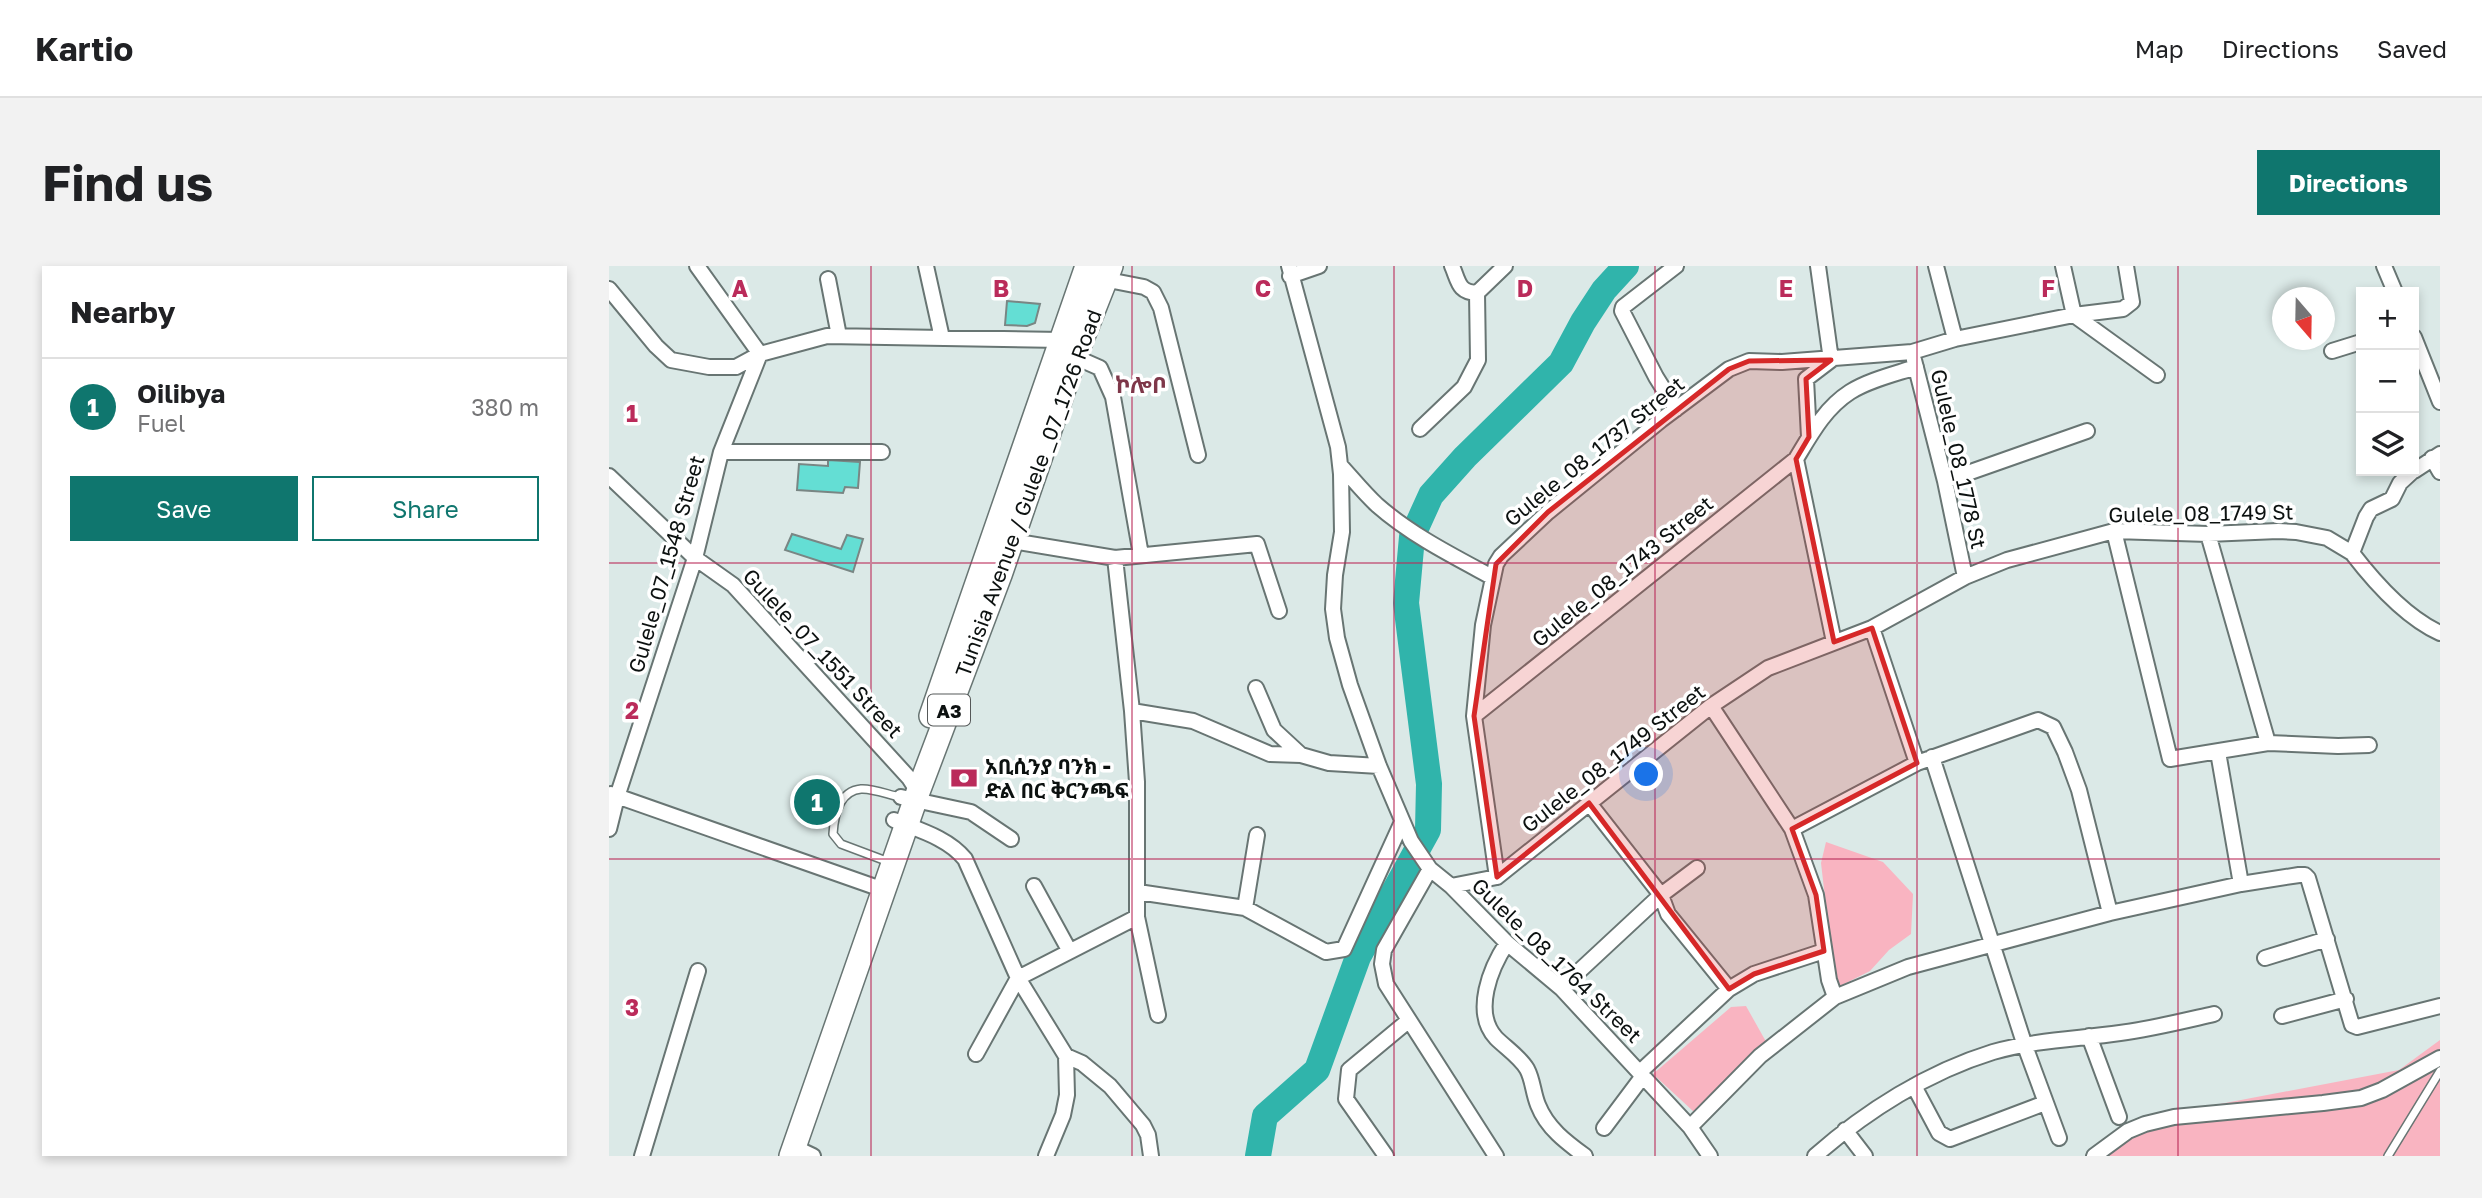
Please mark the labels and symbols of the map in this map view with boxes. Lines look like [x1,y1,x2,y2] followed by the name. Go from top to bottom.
[732,274,749,302] text: A
[993,274,1009,302] text: B
[1255,274,1271,302] text: C
[1517,274,1533,302] text: D
[1779,274,1793,302] text: E
[2041,274,2055,302] text: F
[2272,287,2335,350] north arrow
[949,306,1107,680] street label: Tunisia Avenue / Gulele _07_1726 Road
[1926,367,1992,551] street label: Gulele_08_1778 St
[1115,370,1167,398] district label: ኮሎቦ
[1499,370,1689,532] street label: Gulele_08_1737 Street
[626,399,638,427] text: 1
[622,452,710,676] street label: Gulele_07_1548 Street
[1526,490,1718,652] street label: Gulele_08_1743 Street
[2108,498,2294,528] street label: Gulele_08_1749 St
[738,563,908,743] street label: Gulele_07_1551 Street
[1516,678,1710,838] street label: Gulele_08_1749 Street
[928,694,970,726] road number: A3
[625,696,639,724] text: 2
[985,753,1129,803] place label: አቢሲንያ ባንክ - ድል በር ቅርንጫፍ
[1629,757,1663,791] your location
[949,763,979,793] bank icon: አቢሲንያ ባንክ - ድል በር ቅርንጫፍ
[794,776,840,828] pin: 1
[1467,872,1647,1048] street label: Gulele_08_1764 Street
[625,993,639,1021] text: 3

